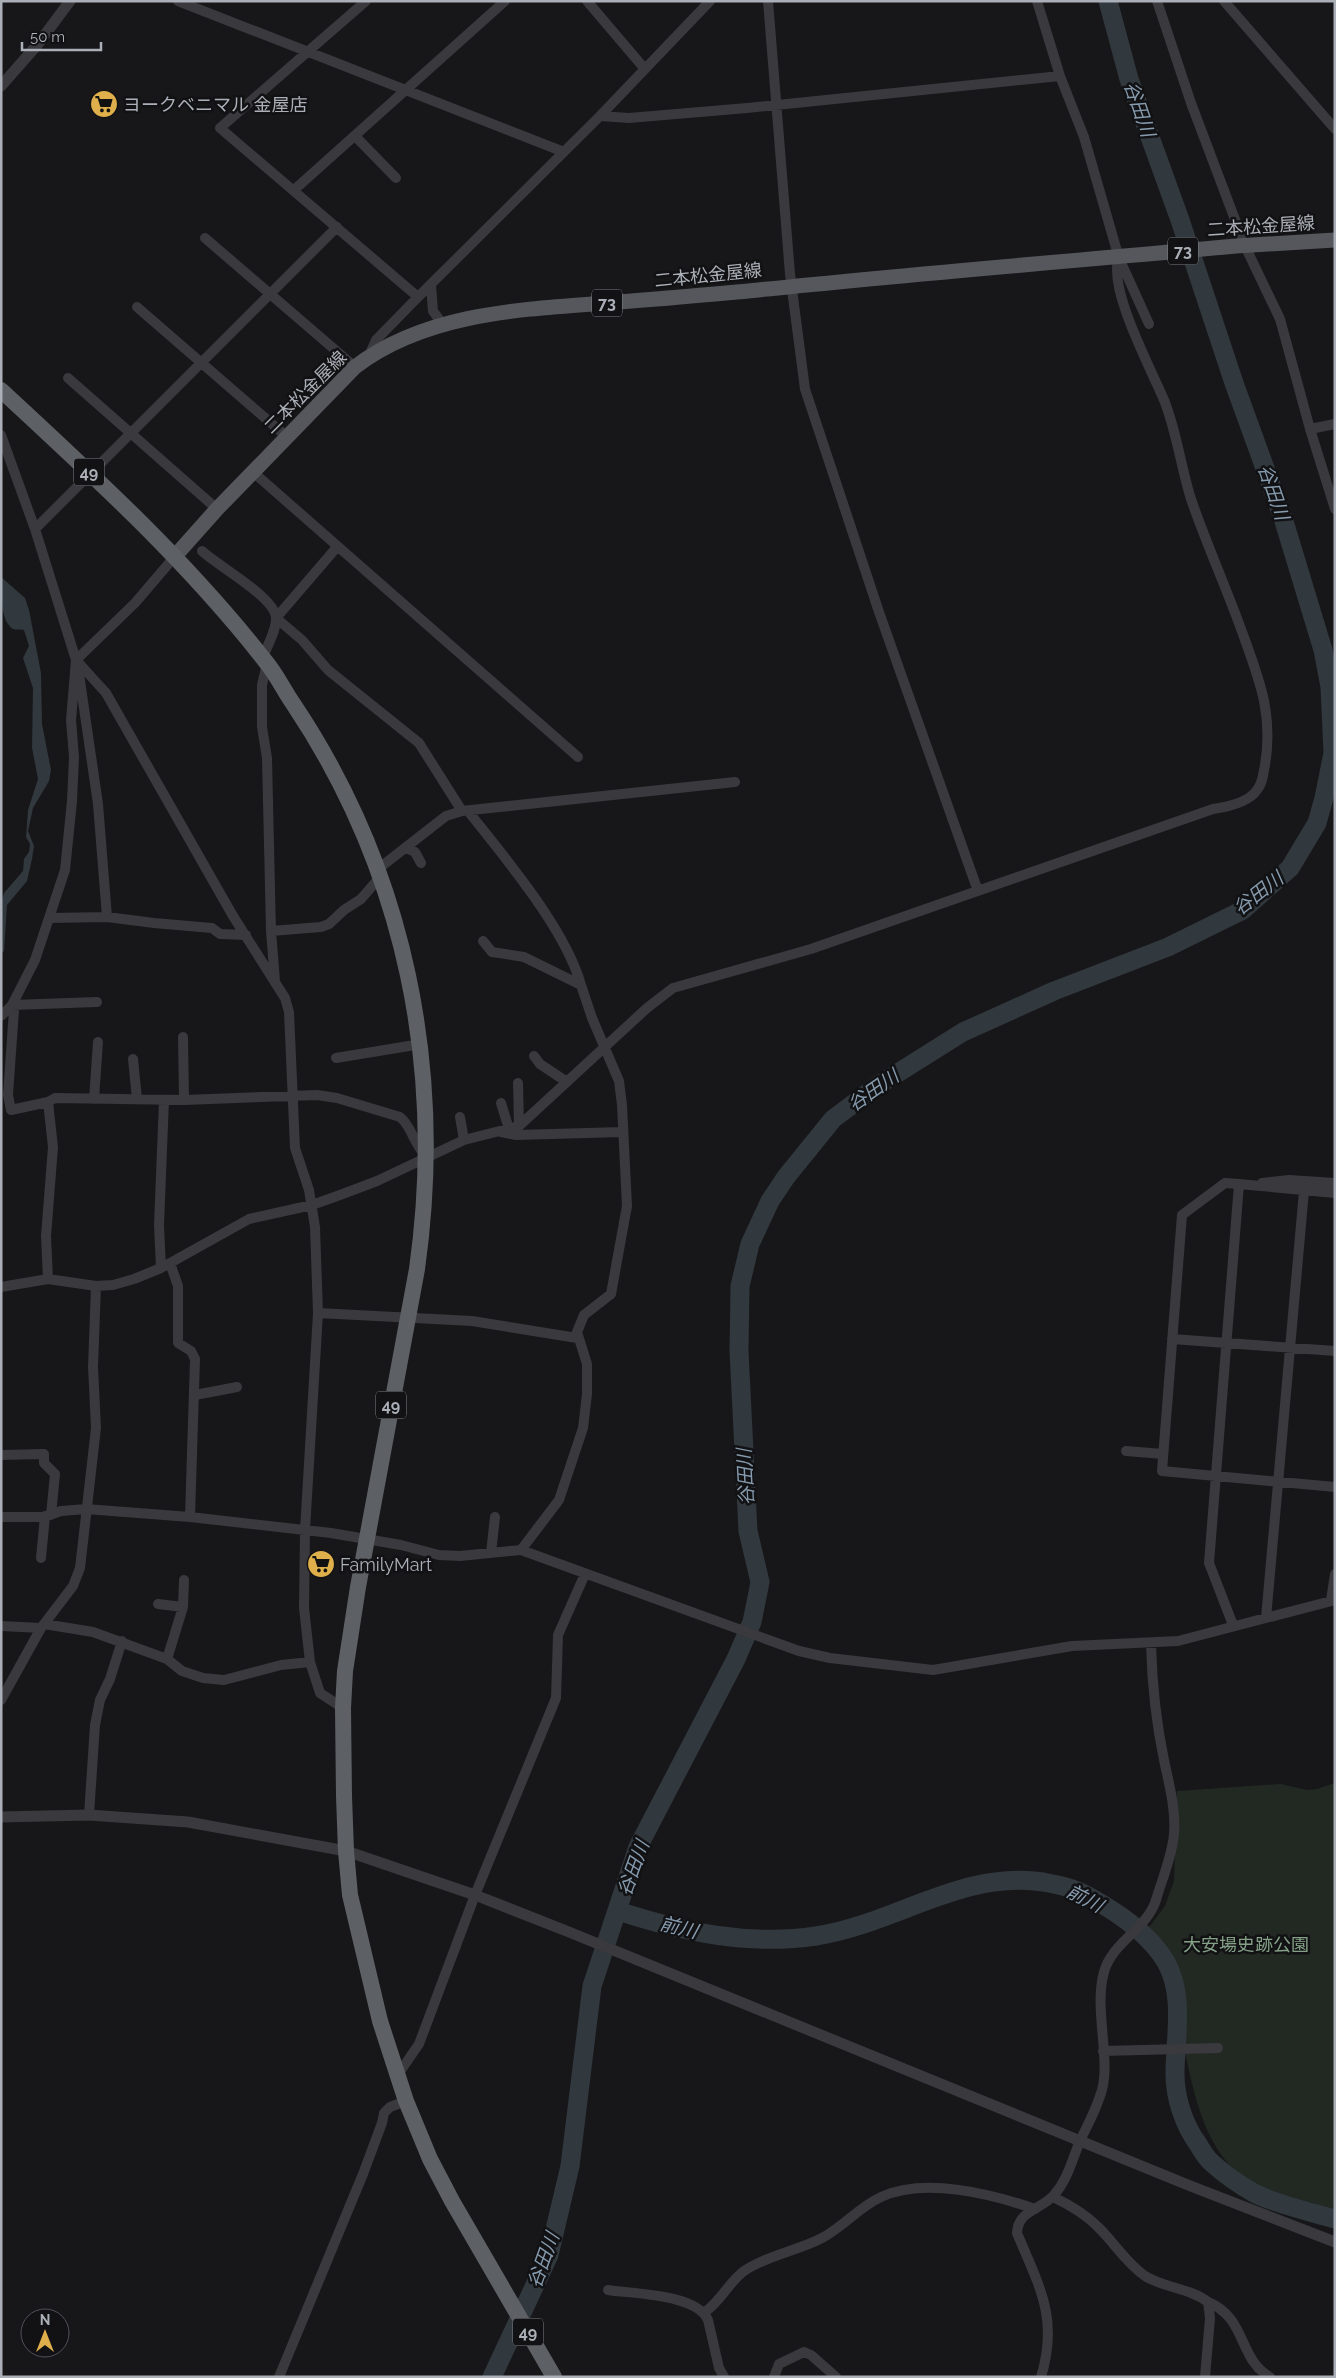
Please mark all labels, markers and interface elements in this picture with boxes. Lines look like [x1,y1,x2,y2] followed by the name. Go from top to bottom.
[22,20,101,52] scale bar
[30,28,65,46] text: 50 m
[1120,78,1160,141] water label: 谷田川
[89,89,119,119] supermarket icon: ヨークベニマル 金屋店
[123,94,308,115] place label: ヨークベニマル 金屋店
[1206,212,1316,240] street label: 二本松金屋線
[1168,238,1198,264] road number: 73
[653,259,763,291] street label: 二本松金屋線
[592,290,622,316] road number: 73
[259,346,351,438] street label: 二本松金屋線
[74,458,104,486] road number: 49
[1254,461,1294,524] water label: 谷田川
[1229,866,1289,919] water label: 谷田川
[843,1063,904,1115] water label: 谷田川
[376,1392,406,1418] road number: 49
[732,1446,757,1506] water label: 谷田川
[306,1549,336,1579] supermarket icon: FamilyMart
[340,1554,432,1575] place label: FamilyMart
[613,1836,654,1899] water label: 谷田川
[1063,1880,1109,1917] water label: 前川
[658,1912,702,1943] water label: 前川
[1183,1934,1309,1955] park label: 大安場史跡公園
[523,2228,564,2291] water label: 谷田川
[20,2308,70,2358] north arrow
[40,2312,50,2328] text: N
[513,2318,543,2346] road number: 49

